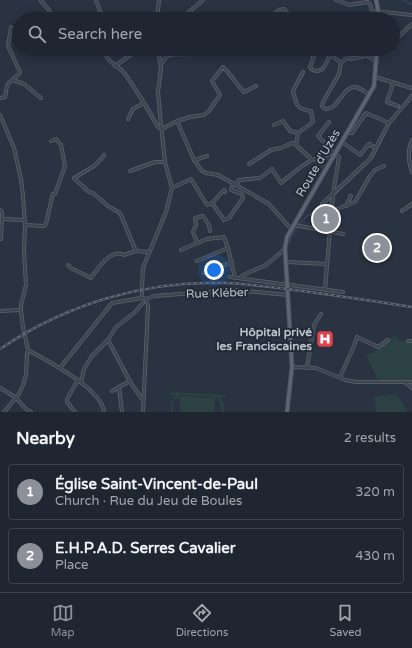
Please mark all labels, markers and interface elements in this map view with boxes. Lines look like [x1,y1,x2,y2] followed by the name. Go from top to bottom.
[12,12,400,56] search box
[26,23,48,45] icon: search
[58,25,142,43] text: Search here
[293,127,343,199] street label: Route d'Uzès
[313,204,339,234] pin: 1
[364,233,390,263] pin: 2
[204,260,224,280] your location
[186,285,249,301] street label: Rue Kléber
[217,325,312,353] place label: Hôpital privé les Franciscaines
[315,329,335,349] hospital icon: Hôpital privé les Franciscaines
[16,428,75,449] text: Nearby
[344,430,396,446] text: 2 results
[55,475,258,493] text: Église Saint-Vincent-de-Paul
[26,484,34,500] text: 1
[355,484,395,500] text: 320 m
[55,493,242,509] text: Church · Rue du Jeu de Boules
[55,539,236,557] text: E.H.P.A.D. Serres Cavalier
[26,548,34,564] text: 2
[355,548,395,564] text: 430 m
[55,557,88,573] text: Place
[51,602,74,639] tab: Map
[176,602,228,639] tab: Directions
[330,602,361,639] tab: Saved

